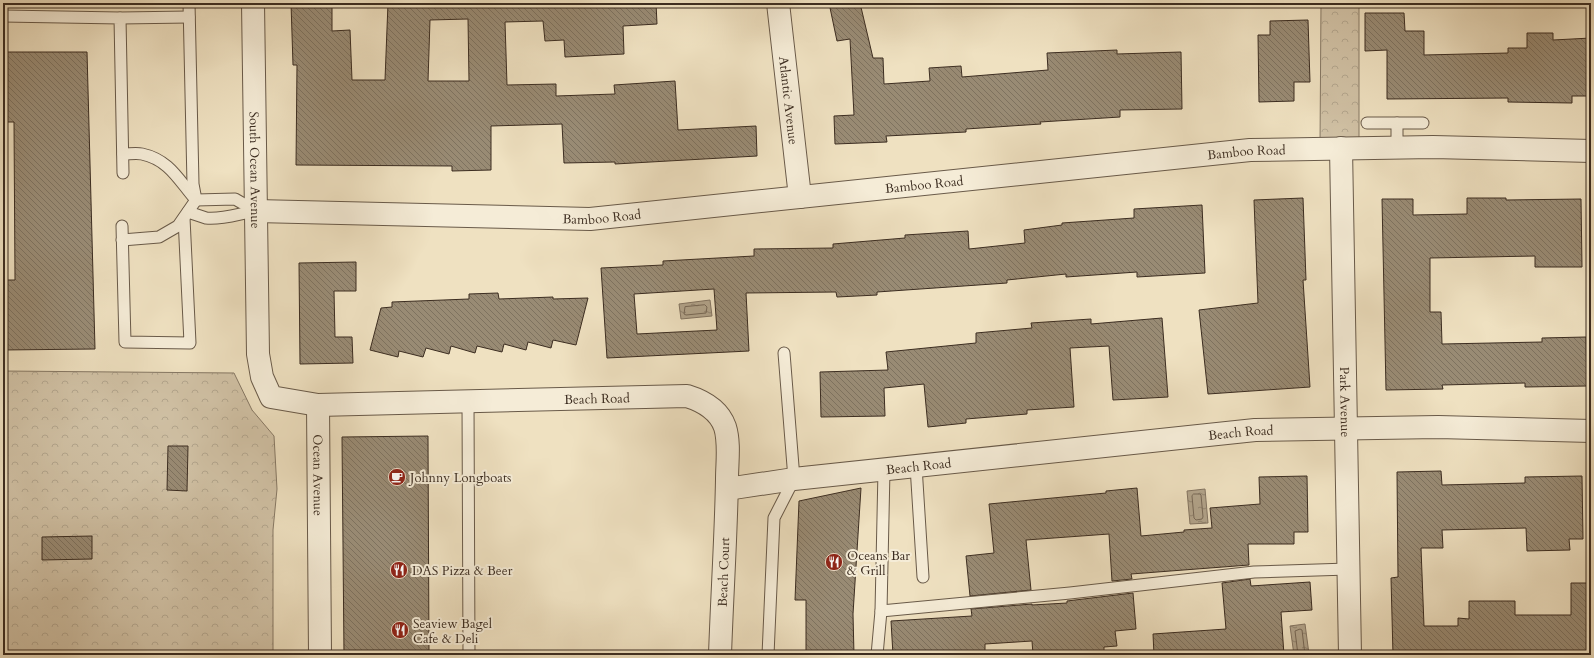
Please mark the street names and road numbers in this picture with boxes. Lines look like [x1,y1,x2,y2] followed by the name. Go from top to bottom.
[774,55,802,146] street label: Atlantic Avenue
[245,111,264,229] street label: South Ocean Avenue
[1206,141,1286,164] street label: Bamboo Road
[884,172,964,198] street label: Bamboo Road
[562,206,642,229] street label: Bamboo Road
[1335,366,1354,438] street label: Park Avenue
[564,389,630,409] street label: Beach Road
[1207,422,1274,445] street label: Beach Road
[308,434,327,516] street label: Ocean Avenue
[885,454,952,479] street label: Beach Road
[714,537,734,607] street label: Beach Court

